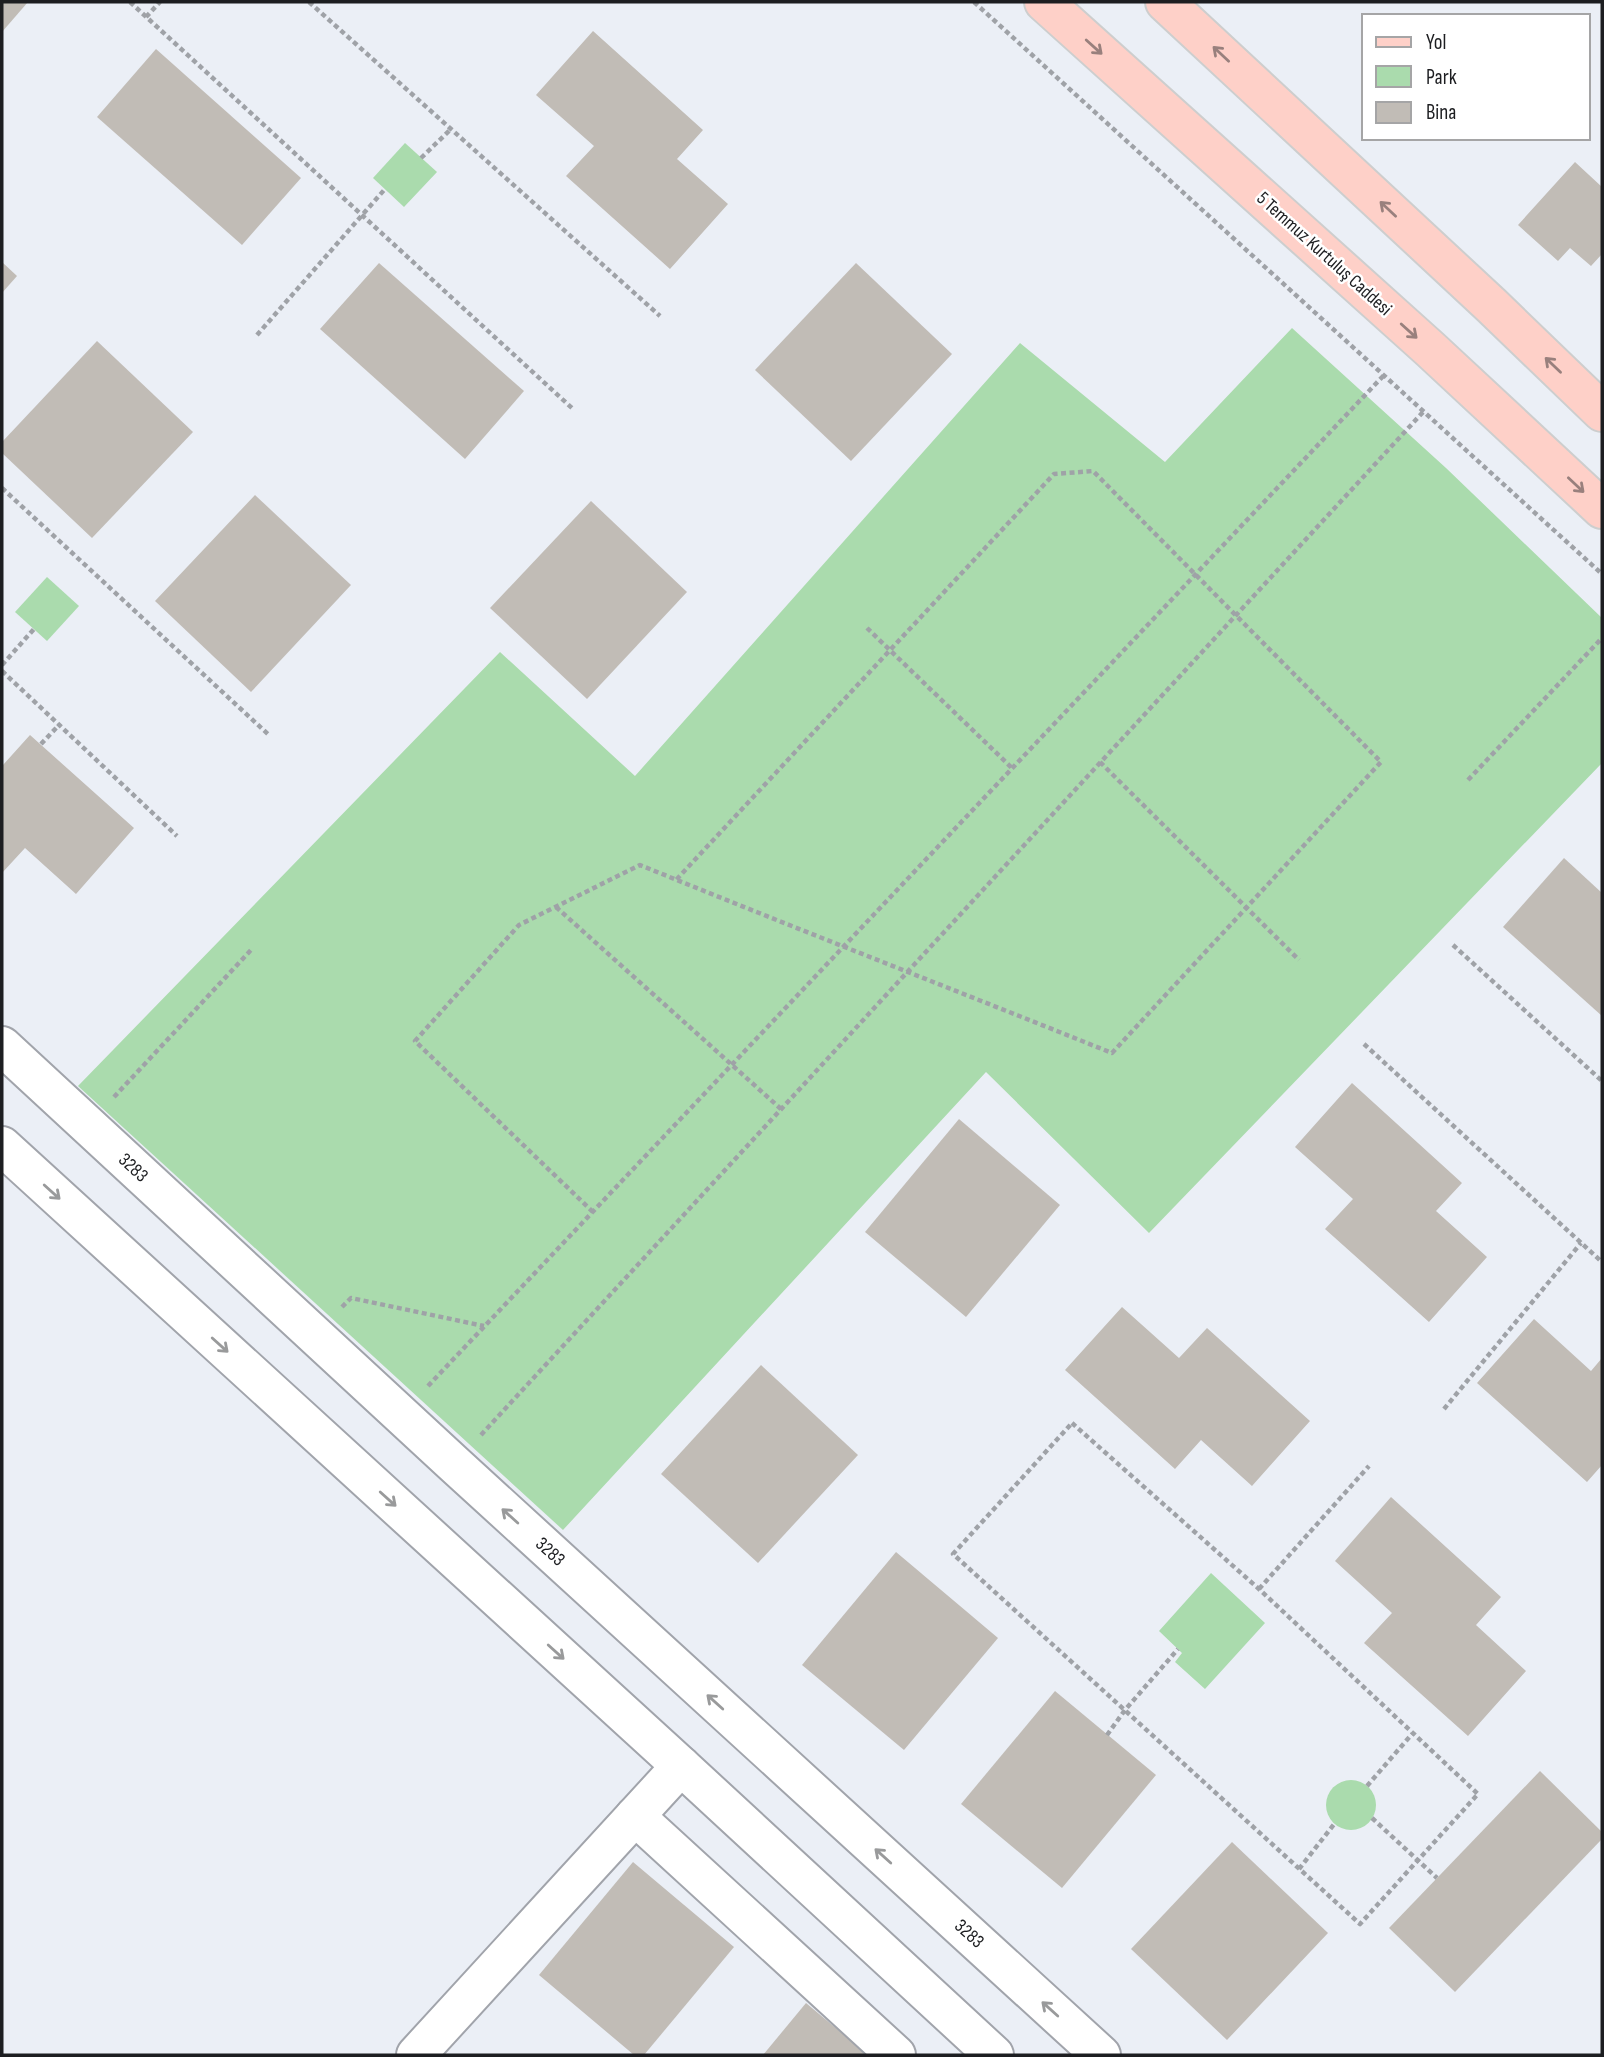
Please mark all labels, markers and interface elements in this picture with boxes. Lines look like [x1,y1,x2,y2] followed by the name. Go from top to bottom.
[1362,14,1590,140] legend
[1426,30,1446,55] text: Yol
[1085,39,1102,56] one-way arrow
[1213,45,1230,62] one-way arrow
[1426,65,1457,90] text: Park
[1426,100,1456,125] text: Bina
[1252,187,1396,321] street label: 5 Temmuz Kurtuluş Caddesi
[1379,201,1397,217] one-way arrow
[1400,323,1418,339] one-way arrow
[1545,357,1562,374] one-way arrow
[1567,477,1584,494] one-way arrow
[113,1149,153,1187] street label: 3283
[43,1184,61,1200] one-way arrow
[211,1337,228,1354] one-way arrow
[379,1490,396,1507] one-way arrow
[502,1508,520,1524] one-way arrow
[530,1533,570,1571] street label: 3283
[547,1644,565,1660] one-way arrow
[706,1694,724,1710] one-way arrow
[875,1847,892,1864] one-way arrow
[949,1915,989,1953] street label: 3283
[1042,2001,1060,2017] one-way arrow

